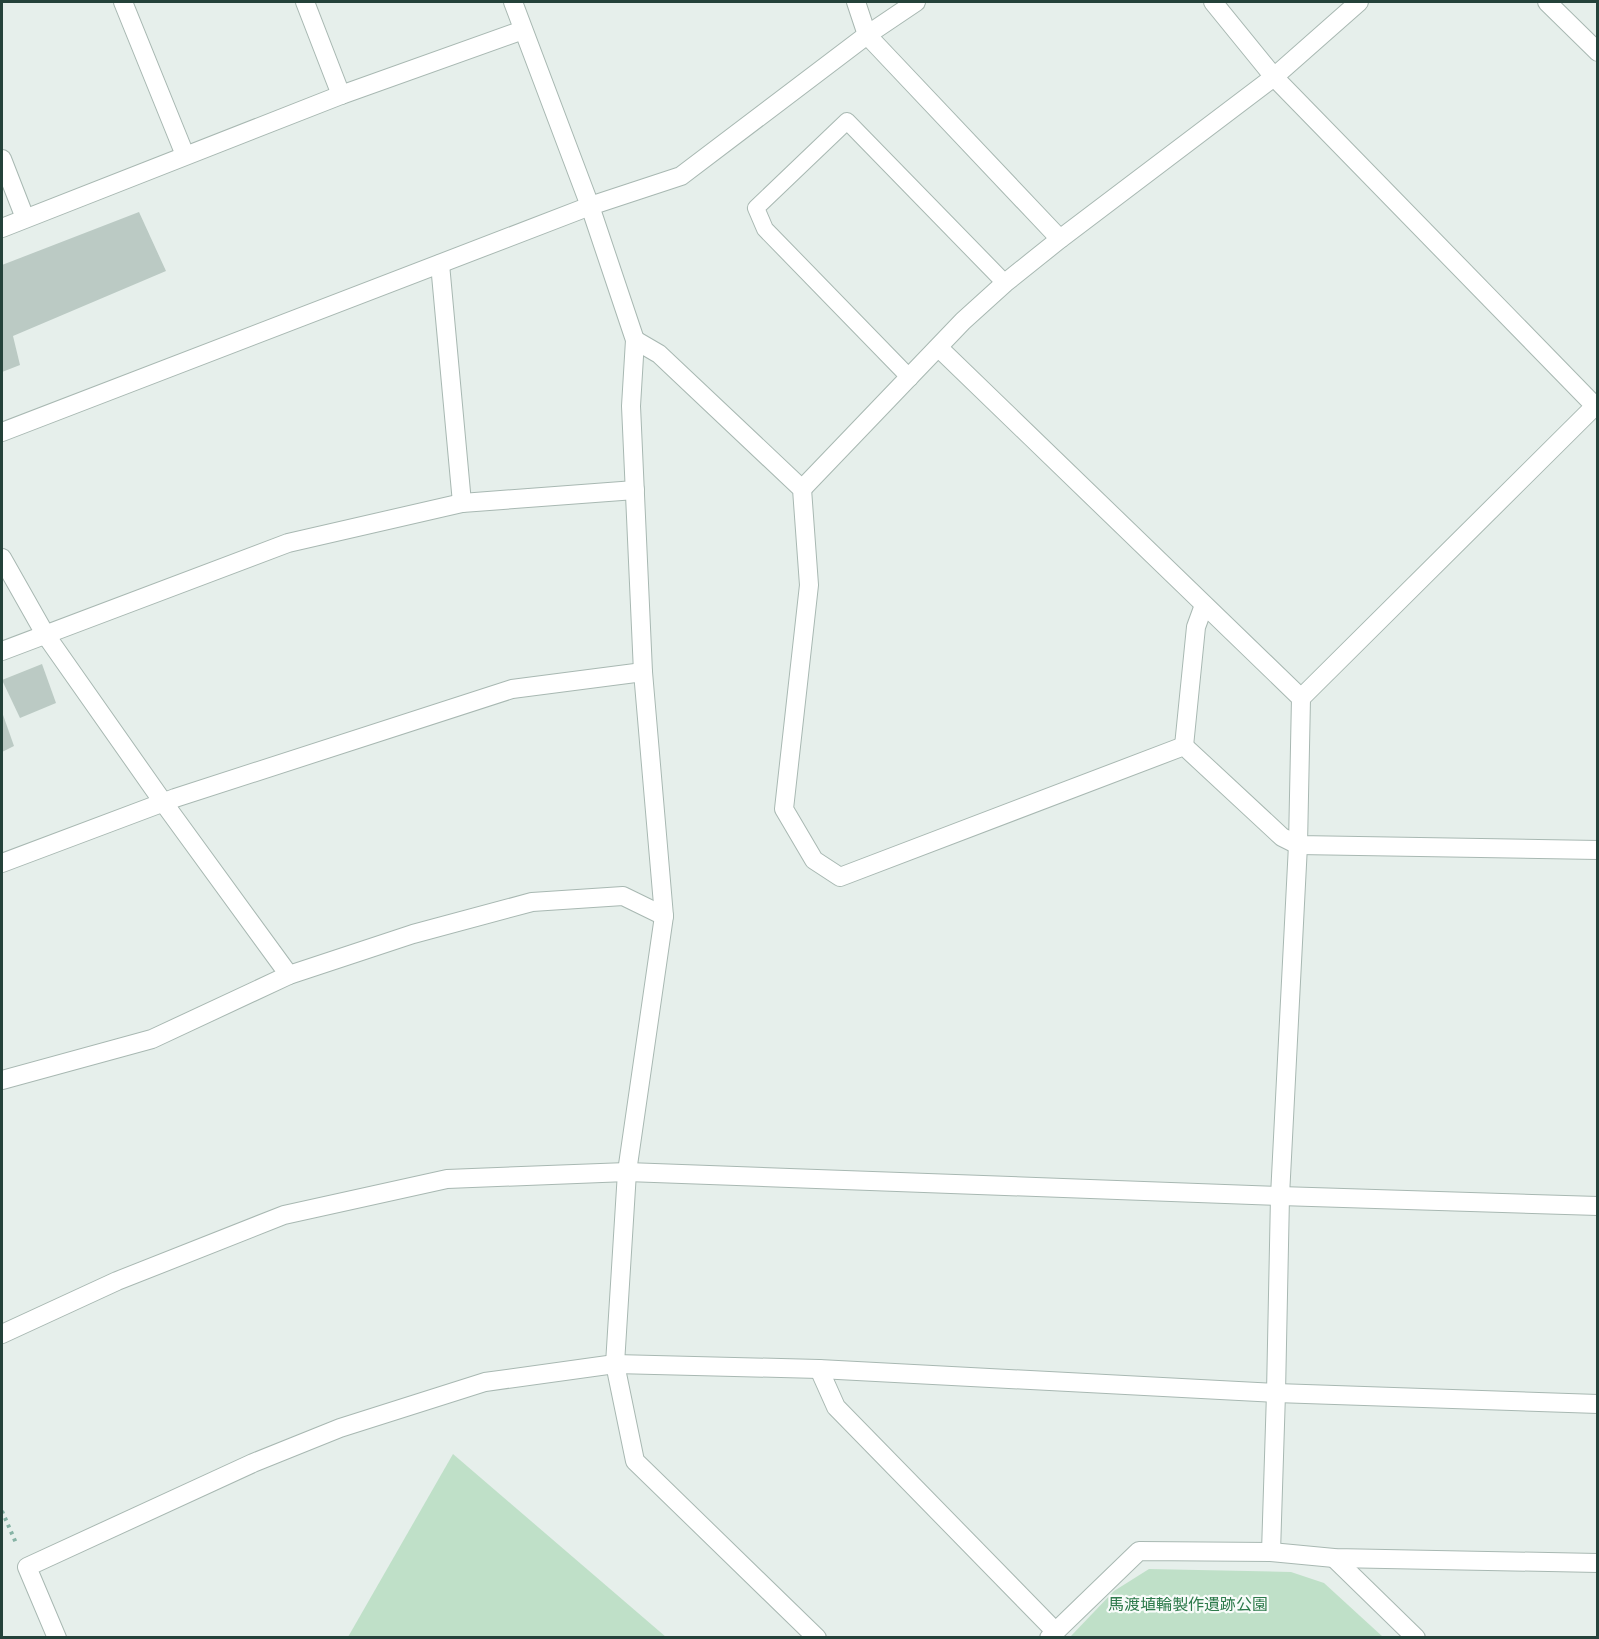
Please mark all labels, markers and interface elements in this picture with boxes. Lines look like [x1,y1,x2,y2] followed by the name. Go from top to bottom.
[1108,1595,1268,1614] park label: 馬渡埴輪製作遺跡公園

